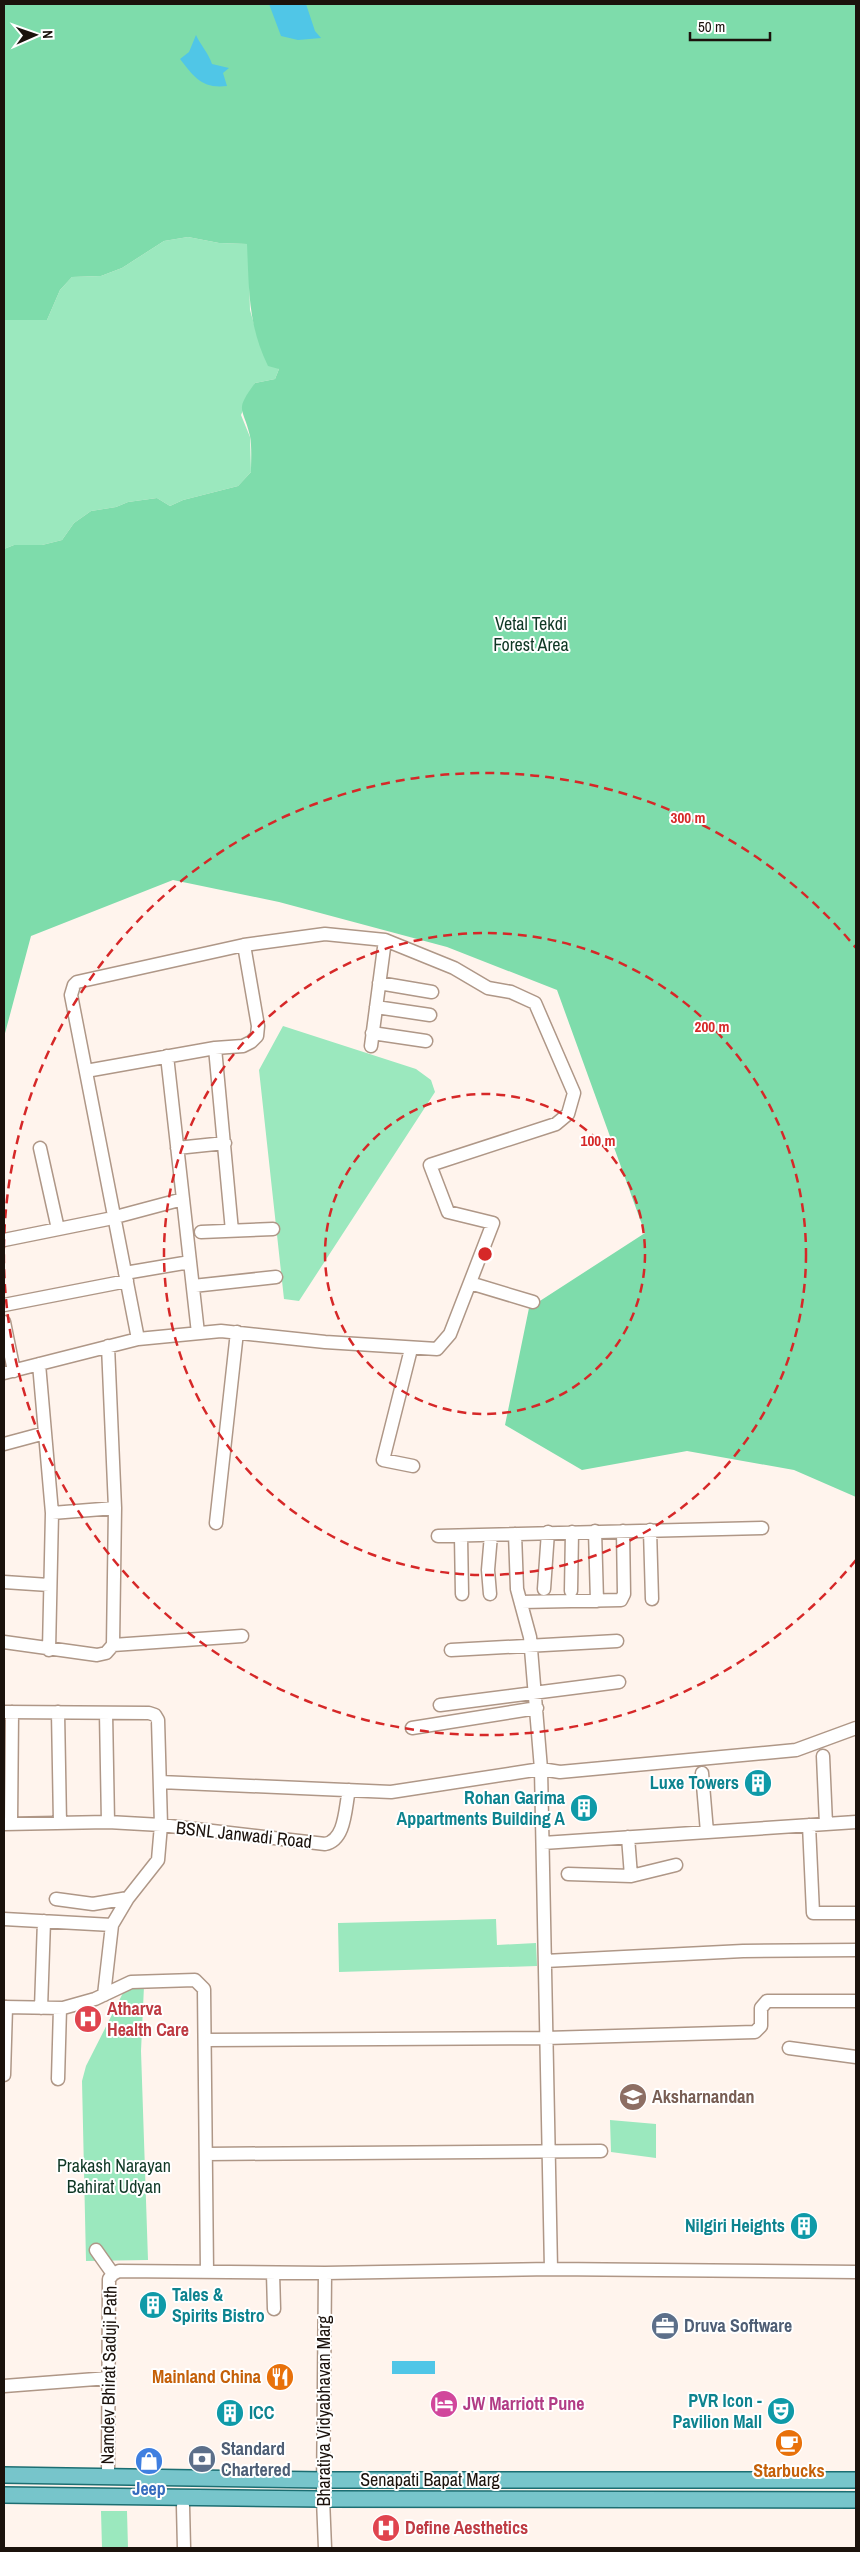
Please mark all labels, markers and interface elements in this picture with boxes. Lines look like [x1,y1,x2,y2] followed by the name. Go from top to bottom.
[10,10,60,60] north arrow
[690,10,770,42] scale bar
[698,16,725,37] text: 50 m
[39,30,57,39] text: N
[493,611,569,657] park label: Vetal Tekdi Forest Area
[671,807,705,828] text: 300 m
[695,1016,729,1037] text: 200 m
[581,1130,615,1151] text: 100 m
[476,1245,494,1263] centre of rings
[743,1768,773,1798] building icon: Luxe Towers
[650,1770,739,1795] place label: Luxe Towers
[397,1785,566,1831] place label: Rohan Garima Appartments Building A
[569,1793,599,1823] building icon: Rohan Garima Appartments Building A
[175,1815,313,1854] street label: BSNL Janwadi Road
[107,1996,189,2042] place label: Atharva Health Care
[73,2004,103,2034] hospital icon: Atharva Health Care
[618,2082,648,2112] school or university icon: Aksharnandan
[652,2084,755,2109] place label: Aksharnandan
[57,2153,171,2199] park label: Prakash Narayan Bahirat Udyan
[789,2211,819,2241] building icon: Nilgiri Heights
[685,2213,785,2238] place label: Nilgiri Heights
[172,2282,265,2328] place label: Tales & Spirits Bistro
[94,2285,123,2465] street label: Namdev Bhirat Saduji Path
[138,2290,168,2320] building icon: Tales & Spirits Bistro
[650,2311,680,2341] office icon: Druva Software
[684,2313,792,2338] place label: Druva Software
[311,2315,336,2506] street label: Bharatiya Vidyabhavan Marg
[265,2362,295,2392] restaurant icon: Mainland China
[152,2364,262,2389] place label: Mainland China
[673,2388,762,2434] place label: PVR Icon - Pavilion Mall
[429,2389,459,2419] hotel icon: JW Marriott Pune
[463,2391,584,2416] place label: JW Marriott Pune
[766,2396,796,2426] theatre icon: PVR Icon - Pavilion Mall
[215,2398,245,2428] building icon: ICC
[249,2400,275,2425] place label: ICC
[774,2428,804,2458] cafe icon: Starbucks
[221,2436,291,2482] place label: Standard Chartered
[187,2444,217,2474] bank icon: Standard Chartered
[134,2446,164,2476] shop icon: Jeep
[753,2458,825,2483] place label: Starbucks
[360,2467,501,2492] street label: Senapati Bapat Marg
[132,2476,166,2501] place label: Jeep
[371,2513,401,2543] hospital icon: Define Aesthetics
[405,2515,528,2540] place label: Define Aesthetics

